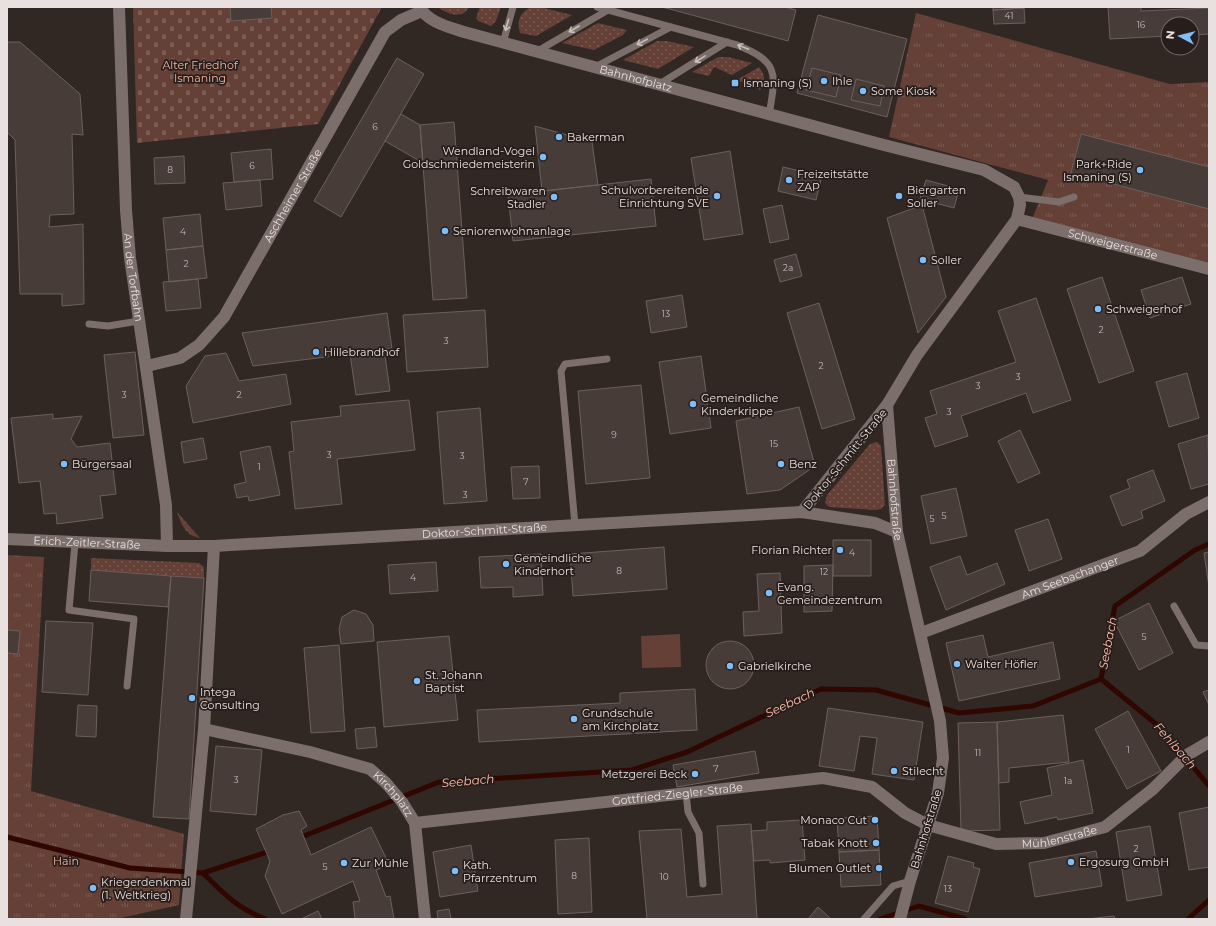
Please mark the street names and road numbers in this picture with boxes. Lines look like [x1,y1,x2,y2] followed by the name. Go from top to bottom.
[598,62,674,95] street label: Bahnhofplatz
[261,146,325,245] street label: Aschheimer Straße
[1066,226,1160,262] street label: Schweigerstraße
[121,233,146,323] street label: An der Torfbahn
[800,406,890,512] street label: Doktor-Schmitt-Straße
[884,458,906,542] street label: Bahnhofstraße
[421,520,548,541] street label: Doktor-Schmitt-Straße
[33,533,141,552] street label: Erich-Zeitler-Straße
[1019,553,1120,602] street label: Am Seebachanger
[370,768,417,820] street label: Kirchplatz
[611,780,744,808] street label: Gottfried-Ziegler-Straße
[907,787,945,870] street label: Bahnhofstraße
[1022,822,1099,850] street label: Mühlenstraße

